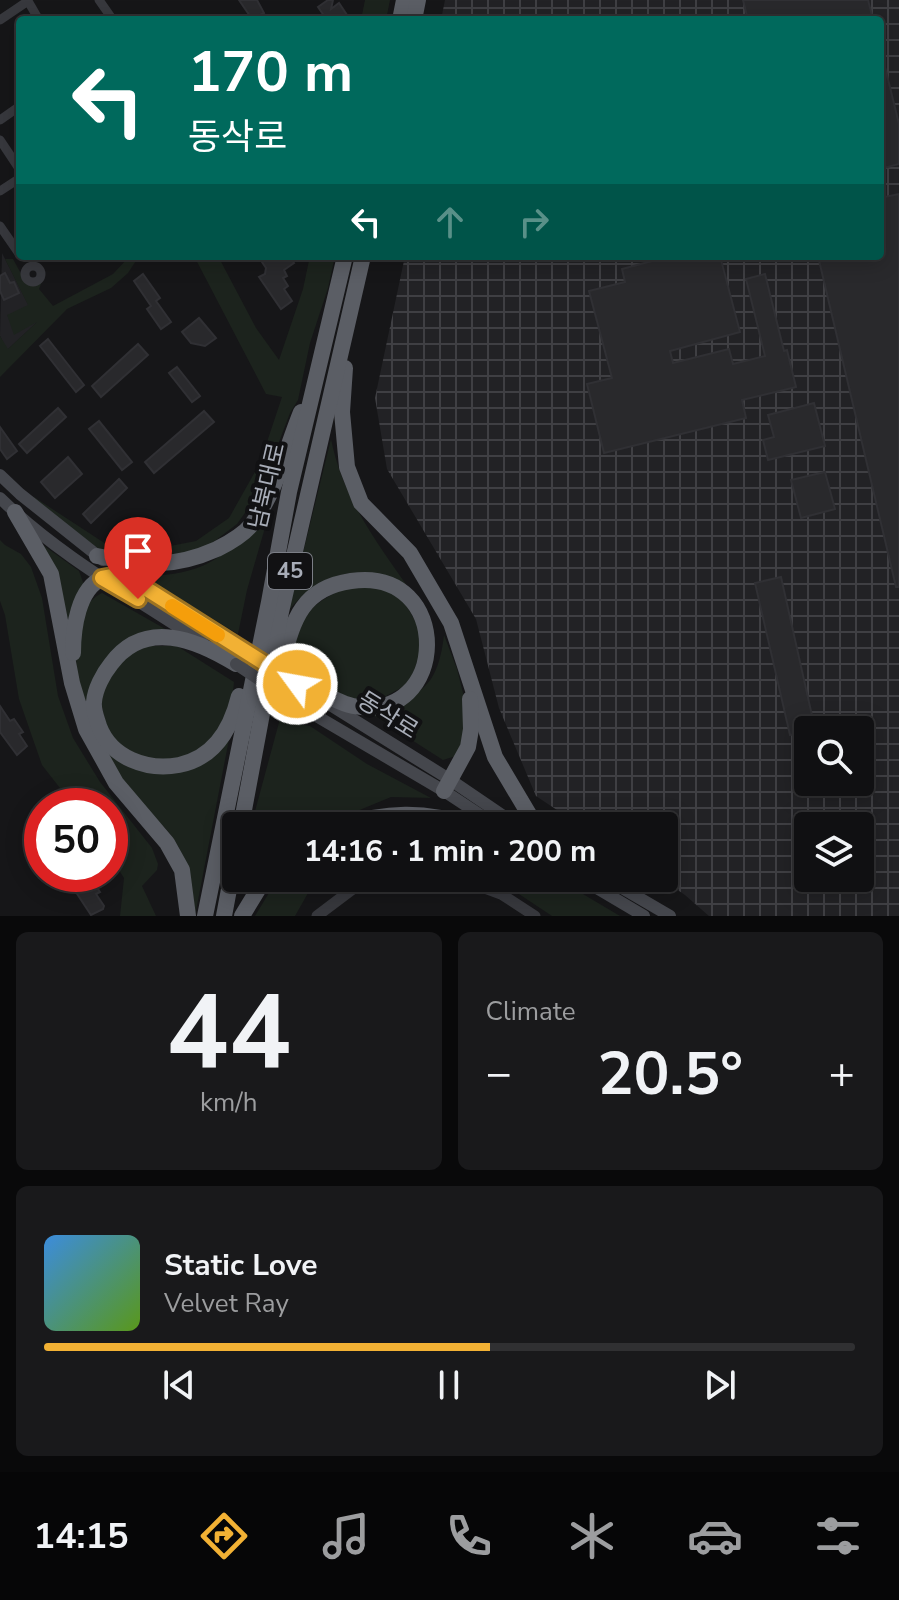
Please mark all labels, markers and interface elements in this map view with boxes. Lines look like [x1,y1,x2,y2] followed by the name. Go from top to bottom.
[188,34,353,111] text: 170 m
[56,48,160,152] icon: left
[188,113,287,162] text: 동삭로
[344,200,388,244] icon: left
[428,200,472,244] icon: ahead
[512,200,556,244] icon: right
[241,439,293,533] street label: 남북대로
[104,517,172,599] pin
[116,529,160,573] icon: arrive
[268,553,312,589] road number: 45
[255,642,339,726] position arrow
[351,684,425,746] street label: 동삭로
[794,716,874,892] map controls
[794,716,874,796] button: search
[24,788,128,892] speed limit sign: 50
[794,812,874,892] button: layers
[304,831,596,872] text: 14:16 · 1 min · 200 m
[166,962,291,1104] text: 44
[486,994,576,1029] text: Climate
[597,1033,743,1115] text: 20.5°
[486,1044,512,1104] text: −
[829,1044,855,1104] text: +
[200,1085,257,1120] text: km/h
[164,1245,318,1286] text: Static Love
[164,1286,289,1321] text: Velvet Ray
[157,1363,201,1407] icon: previous
[427,1363,471,1407] icon: pause
[698,1363,742,1407] icon: next
[196,1508,252,1564] icon: directions
[318,1508,374,1564] icon: music
[441,1508,497,1564] icon: phone
[564,1508,620,1564] icon: climate
[687,1508,743,1564] icon: car
[810,1508,866,1564] icon: filters
[33,1512,129,1561] text: 14:15

